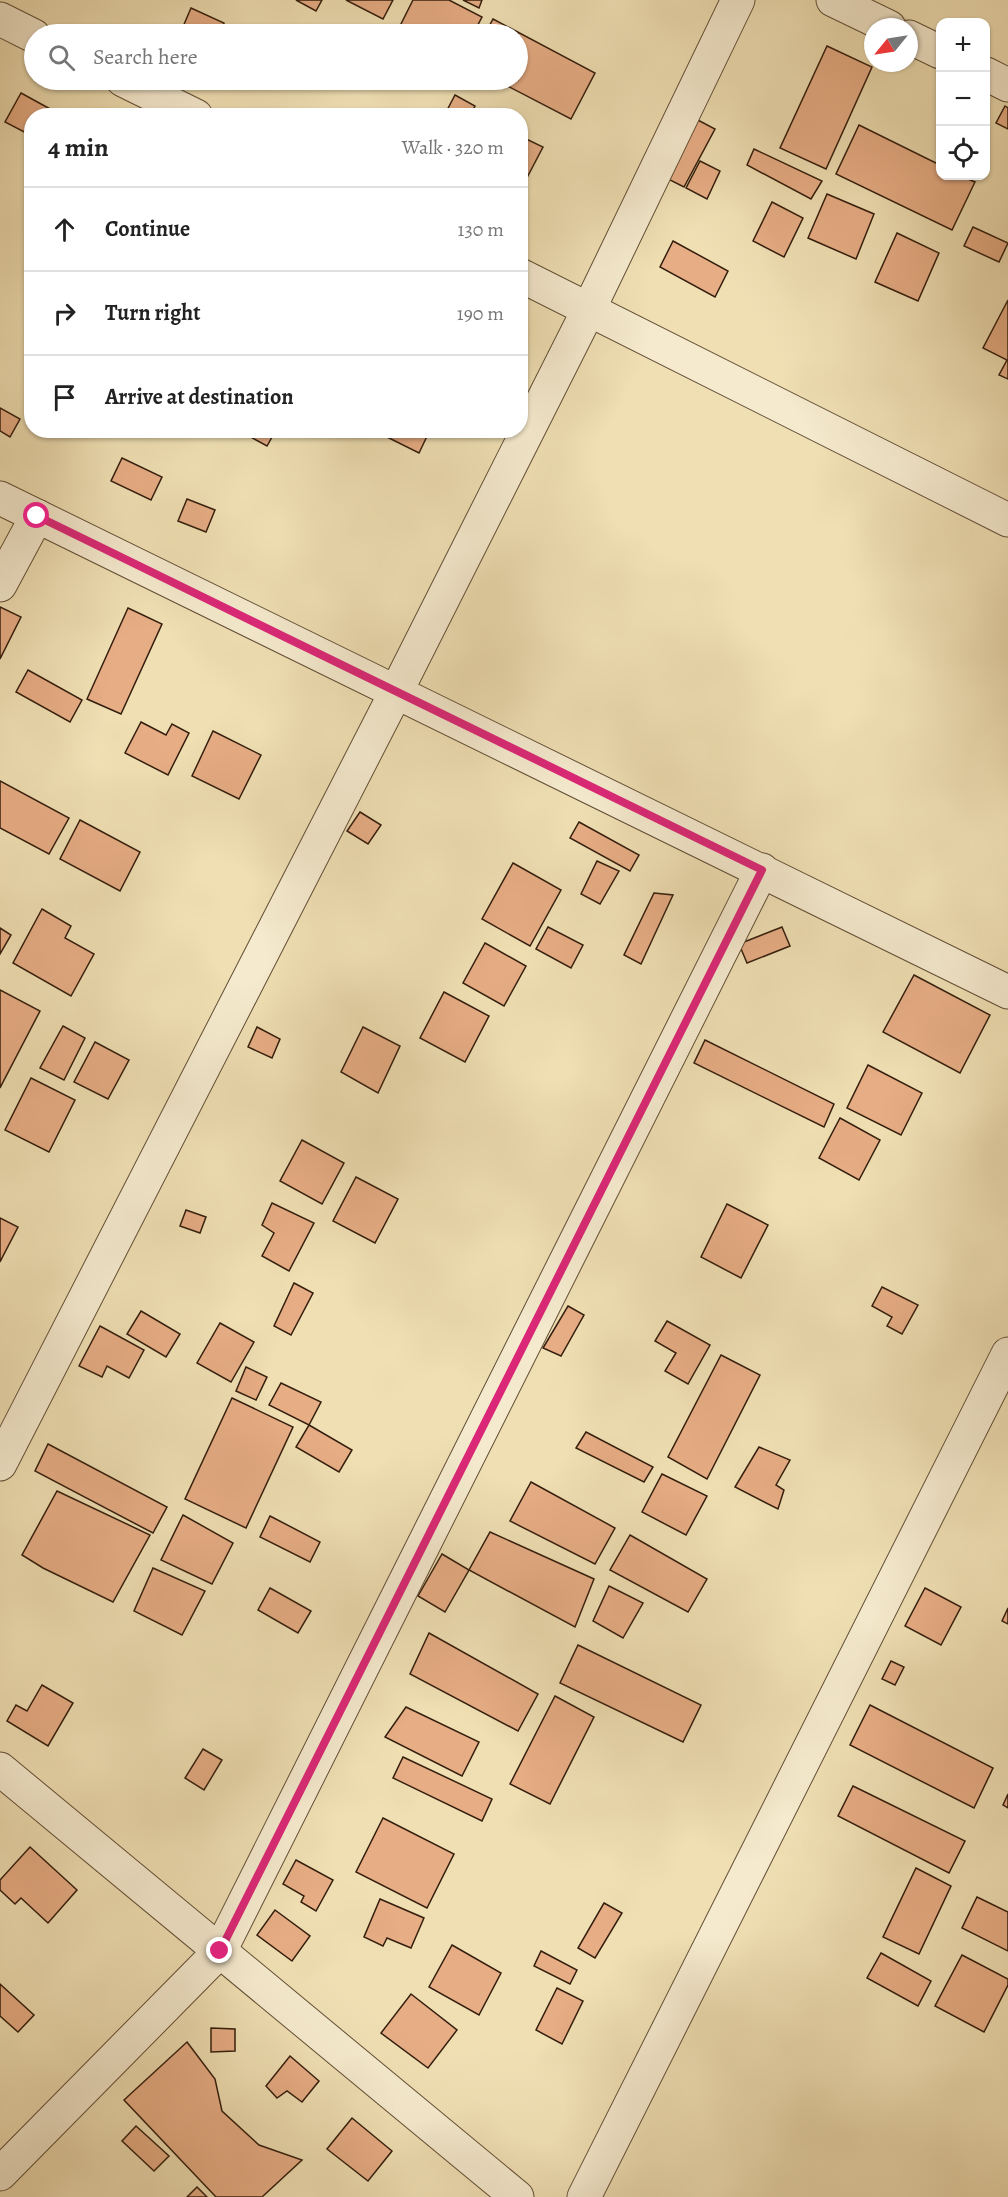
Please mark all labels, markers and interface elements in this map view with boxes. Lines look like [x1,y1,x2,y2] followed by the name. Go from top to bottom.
[864,18,918,72] north arrow
[936,18,990,180] map controls
[936,18,990,72] button: +
[24,24,528,90] search box
[45,41,78,74] icon: search
[93,42,198,72] text: Search here
[936,72,990,126] button: −
[936,126,990,180] button: locate
[48,130,109,165] text: 4 min
[402,134,504,161] text: Walk · 320 m
[48,213,81,246] icon: ahead
[105,214,190,244] text: Continue
[458,216,504,243] text: 130 m
[48,297,81,330] icon: right
[105,298,201,328] text: Turn right
[457,300,504,327] text: 190 m
[48,381,81,414] icon: arrive
[105,382,294,412] text: Arrive at destination
[23,502,49,528] route start
[206,1937,232,1963] route end

